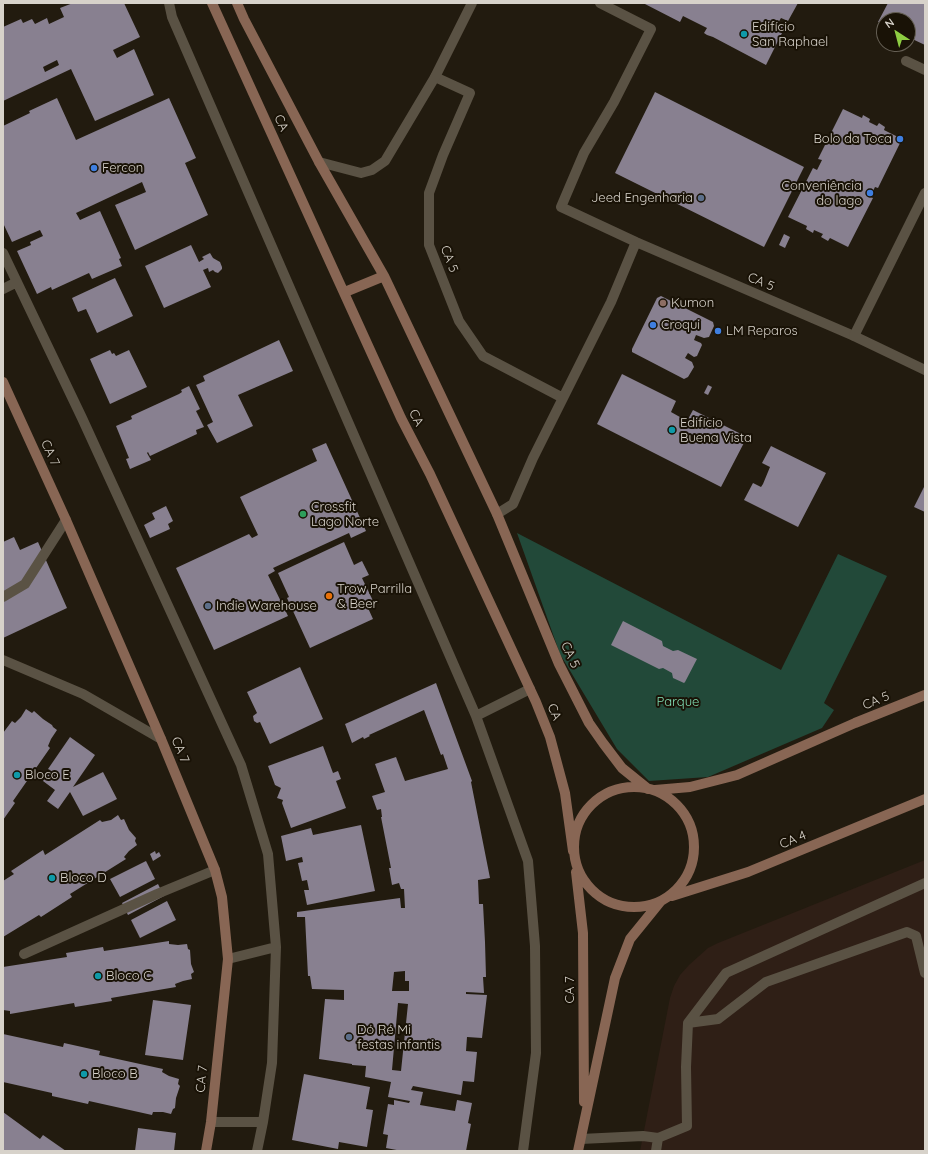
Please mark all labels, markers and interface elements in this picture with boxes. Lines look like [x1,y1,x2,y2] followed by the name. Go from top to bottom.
[876,12,916,52] north arrow
[882,15,897,31] text: N
[752,19,828,50] place label: Edifício San Raphael
[739,29,749,39] marker: Edifício San Raphael
[270,112,292,134] street label: CA
[813,131,892,147] place label: Bolo da Toca
[895,134,905,144] marker: Bolo da Toca
[102,160,143,176] place label: Fercon
[89,163,99,173] marker: Fercon
[782,178,862,209] place label: Conveniência do lago
[865,188,875,198] marker: Conveniência do lago
[591,190,693,206] place label: Jeed Engenharia
[696,193,706,203] marker: Jeed Engenharia
[437,243,461,275] street label: CA 5
[745,269,777,295] street label: CA 5
[671,295,714,311] place label: Kumon
[658,298,668,308] marker: Kumon
[661,317,700,333] place label: Croqui
[648,320,658,330] marker: Croqui
[726,323,798,339] place label: LM Reparos
[713,326,723,336] marker: LM Reparos
[405,407,427,429] street label: CA
[680,415,752,446] place label: Edifício Buena Vista
[667,425,677,435] marker: Edifício Buena Vista
[37,437,63,469] street label: CA 7
[311,499,379,530] place label: Crossfit Lago Norte
[298,509,308,519] marker: Crossfit Lago Norte
[337,581,412,612] place label: Trow Parrilla & Beer
[324,591,334,601] marker: Trow Parrilla & Beer
[216,598,317,614] place label: Indie Warehouse
[203,601,213,611] marker: Indie Warehouse
[557,639,583,671] street label: CA 5
[860,689,892,713] street label: CA 5
[657,694,699,710] park label: Parque
[544,701,564,723] street label: CA
[168,735,192,765] street label: CA 7
[25,767,70,783] place label: Bloco E
[12,770,22,780] marker: Bloco E
[777,828,809,852] street label: CA 4
[60,870,107,886] place label: Bloco D
[47,873,57,883] marker: Bloco D
[106,968,152,984] place label: Bloco C
[93,971,103,981] marker: Bloco C
[562,976,578,1004] street label: CA 7
[357,1022,440,1053] place label: Dó Ré Mi festas infantis
[344,1032,354,1042] marker: Dó Ré Mi festas infantis
[193,1065,211,1093] street label: CA 7
[92,1066,138,1082] place label: Bloco B
[79,1069,89,1079] marker: Bloco B

